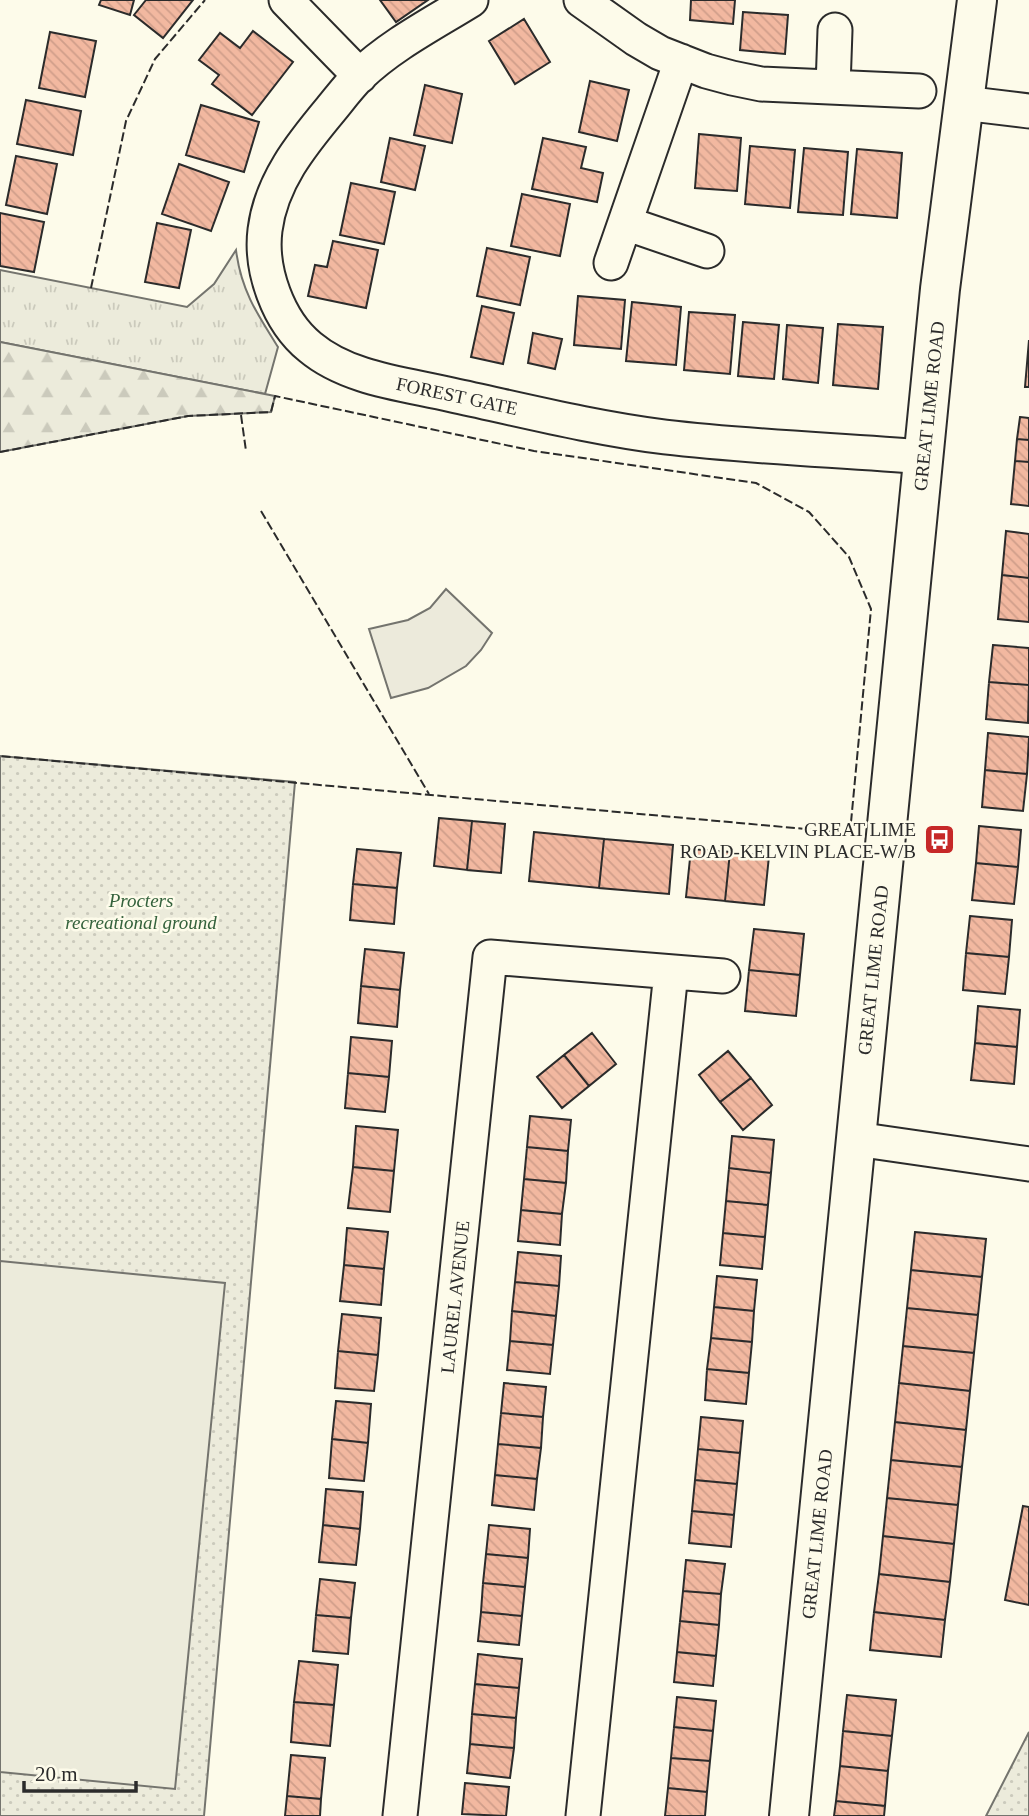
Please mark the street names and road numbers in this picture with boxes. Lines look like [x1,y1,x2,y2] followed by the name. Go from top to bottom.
[910,320,948,492] street label: GREAT LIME ROAD
[394,373,520,419] street label: FOREST GATE
[854,884,892,1056] street label: GREAT LIME ROAD
[437,1220,473,1374] street label: LAUREL AVENUE
[798,1448,836,1620] street label: GREAT LIME ROAD

